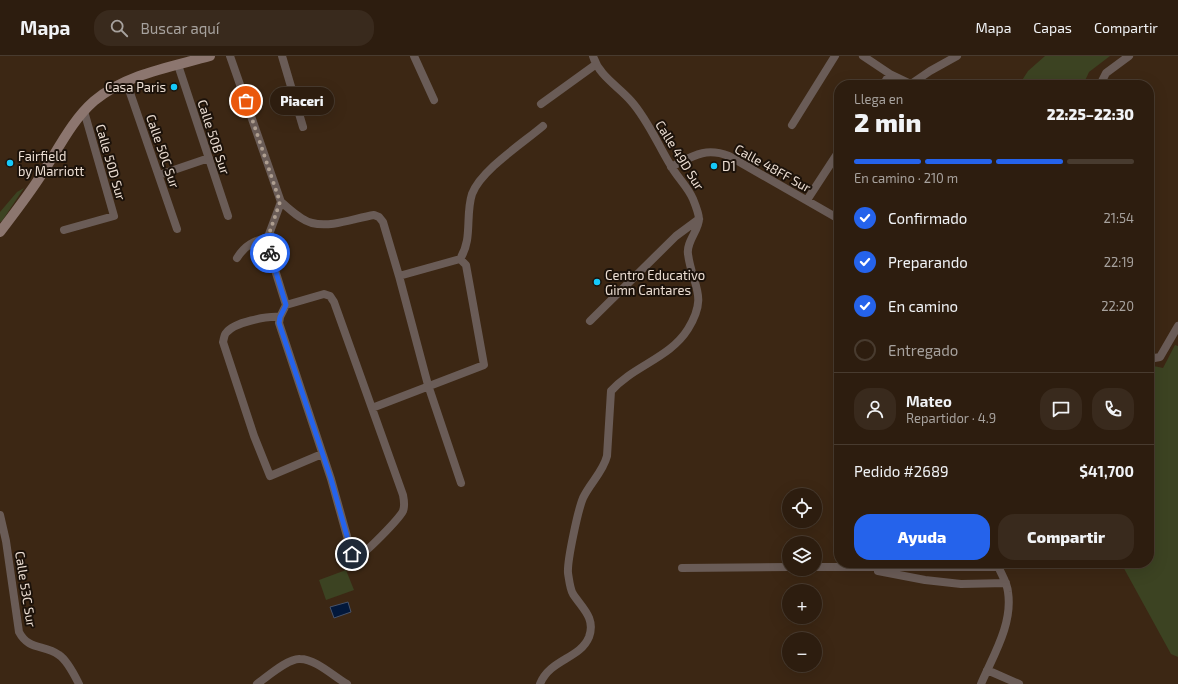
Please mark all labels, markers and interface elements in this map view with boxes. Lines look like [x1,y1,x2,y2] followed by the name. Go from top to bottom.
[94,10,374,46] search box
[20,16,70,39] text: Mapa
[108,17,130,39] icon: search
[140,19,220,37] text: Buscar aquí
[976,19,1011,36] text: Mapa
[1033,19,1072,36] text: Capas
[1094,19,1158,36] text: Compartir
[105,79,166,95] place label: Casa Paris
[169,82,179,92] marker: Casa Paris
[229,84,263,118] pin
[270,87,334,115] callout: Piaceri
[235,90,257,112] icon: bag
[854,91,903,107] text: Llega en
[280,93,324,109] text: Piaceri
[194,98,234,176] street label: Calle 50B Sur
[1047,105,1134,123] text: 22:25–22:30
[854,106,921,137] text: 2 min
[143,112,183,190] street label: Calle 50C Sur
[652,117,708,193] street label: Calle 49D Sur
[93,122,129,202] street label: Calle 50D Sur
[732,140,814,196] street label: Calle 48FF Sur
[18,148,84,179] place label: Fairfield by Marriott
[5,158,15,168] marker: Fairfield by Marriott
[722,158,736,174] place label: D1
[709,161,719,171] marker: D1
[854,170,958,186] text: En camino · 210 m
[854,207,876,229] icon: check
[888,209,967,227] text: Confirmado
[1103,210,1134,226] text: 21:54
[250,233,290,273] courier
[259,242,281,264] icon: bike
[854,251,876,273] icon: check
[888,253,968,271] text: Preparando
[1104,254,1134,270] text: 22:19
[605,267,705,298] place label: Centro Educativo Gimn Cantares
[592,277,602,287] marker: Centro Educativo Gimn Cantares
[854,295,876,317] icon: check
[888,297,958,315] text: En camino
[1101,298,1134,314] text: 22:20
[888,341,958,359] text: Entregado
[854,388,896,430] button: person
[1040,388,1082,430] button: chat
[1092,388,1134,430] button: phone
[906,392,952,410] text: Mateo
[906,410,996,426] text: Repartidor · 4.9
[854,462,949,480] text: Pedido #2689
[1079,462,1134,480] text: $41,700
[782,488,822,672] map controls
[782,488,822,528] button: locate
[854,514,990,560] button: Ayuda
[998,514,1134,560] button: Compartir
[782,536,822,576] button: layers
[335,537,369,571] pin
[341,543,363,565] icon: home
[12,550,40,628] street label: Calle 53C Sur
[782,584,822,624] button: +
[782,632,822,672] button: −

